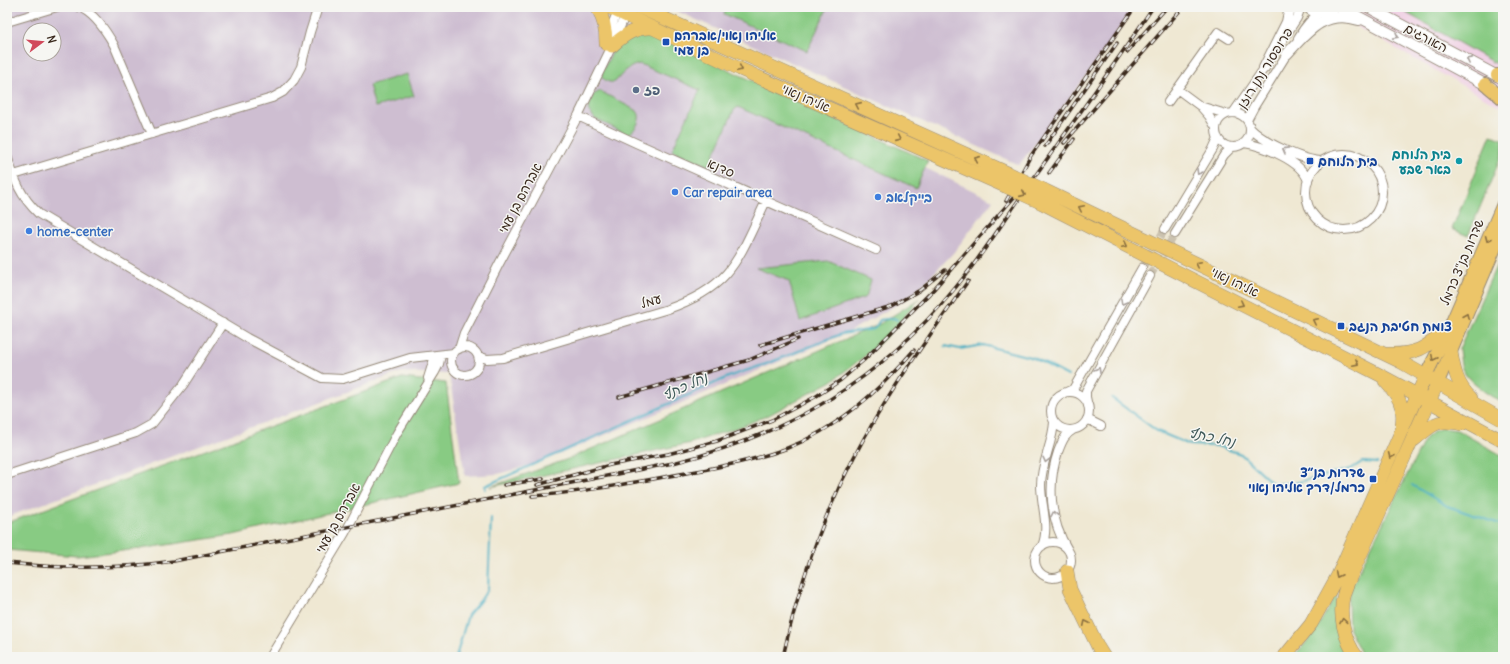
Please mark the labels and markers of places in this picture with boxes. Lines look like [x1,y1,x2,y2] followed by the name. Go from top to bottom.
[674,27,776,59] place label: אליהו נאוי/אברהם בן עמי
[661,37,671,47] marker: אליהו נאוי/אברהם בן עמי
[644,82,660,99] place label: פז
[631,85,641,95] marker: פז
[1392,146,1451,178] place label: בית הלוחם באר שבע
[1318,153,1377,170] place label: בית הלוחם
[1305,156,1315,166] marker: בית הלוחם
[1454,156,1464,166] marker: בית הלוחם באר שבע
[683,184,773,201] place label: Car repair area
[670,187,680,197] marker: Car repair area
[885,189,932,206] place label: בייקלאב
[873,192,883,202] marker: בייקלאב
[37,223,114,240] place label: home-center
[24,226,34,236] marker: home-center
[1348,318,1452,335] place label: צומת חטיבת הנגב
[1336,321,1346,331] marker: צומת חטיבת הנגב
[1248,464,1366,496] place label: שדרות בנ״צ כרמל/דרך אליהו נאוי
[1368,474,1378,484] marker: שדרות בנ״צ כרמל/דרך אליהו נאוי

